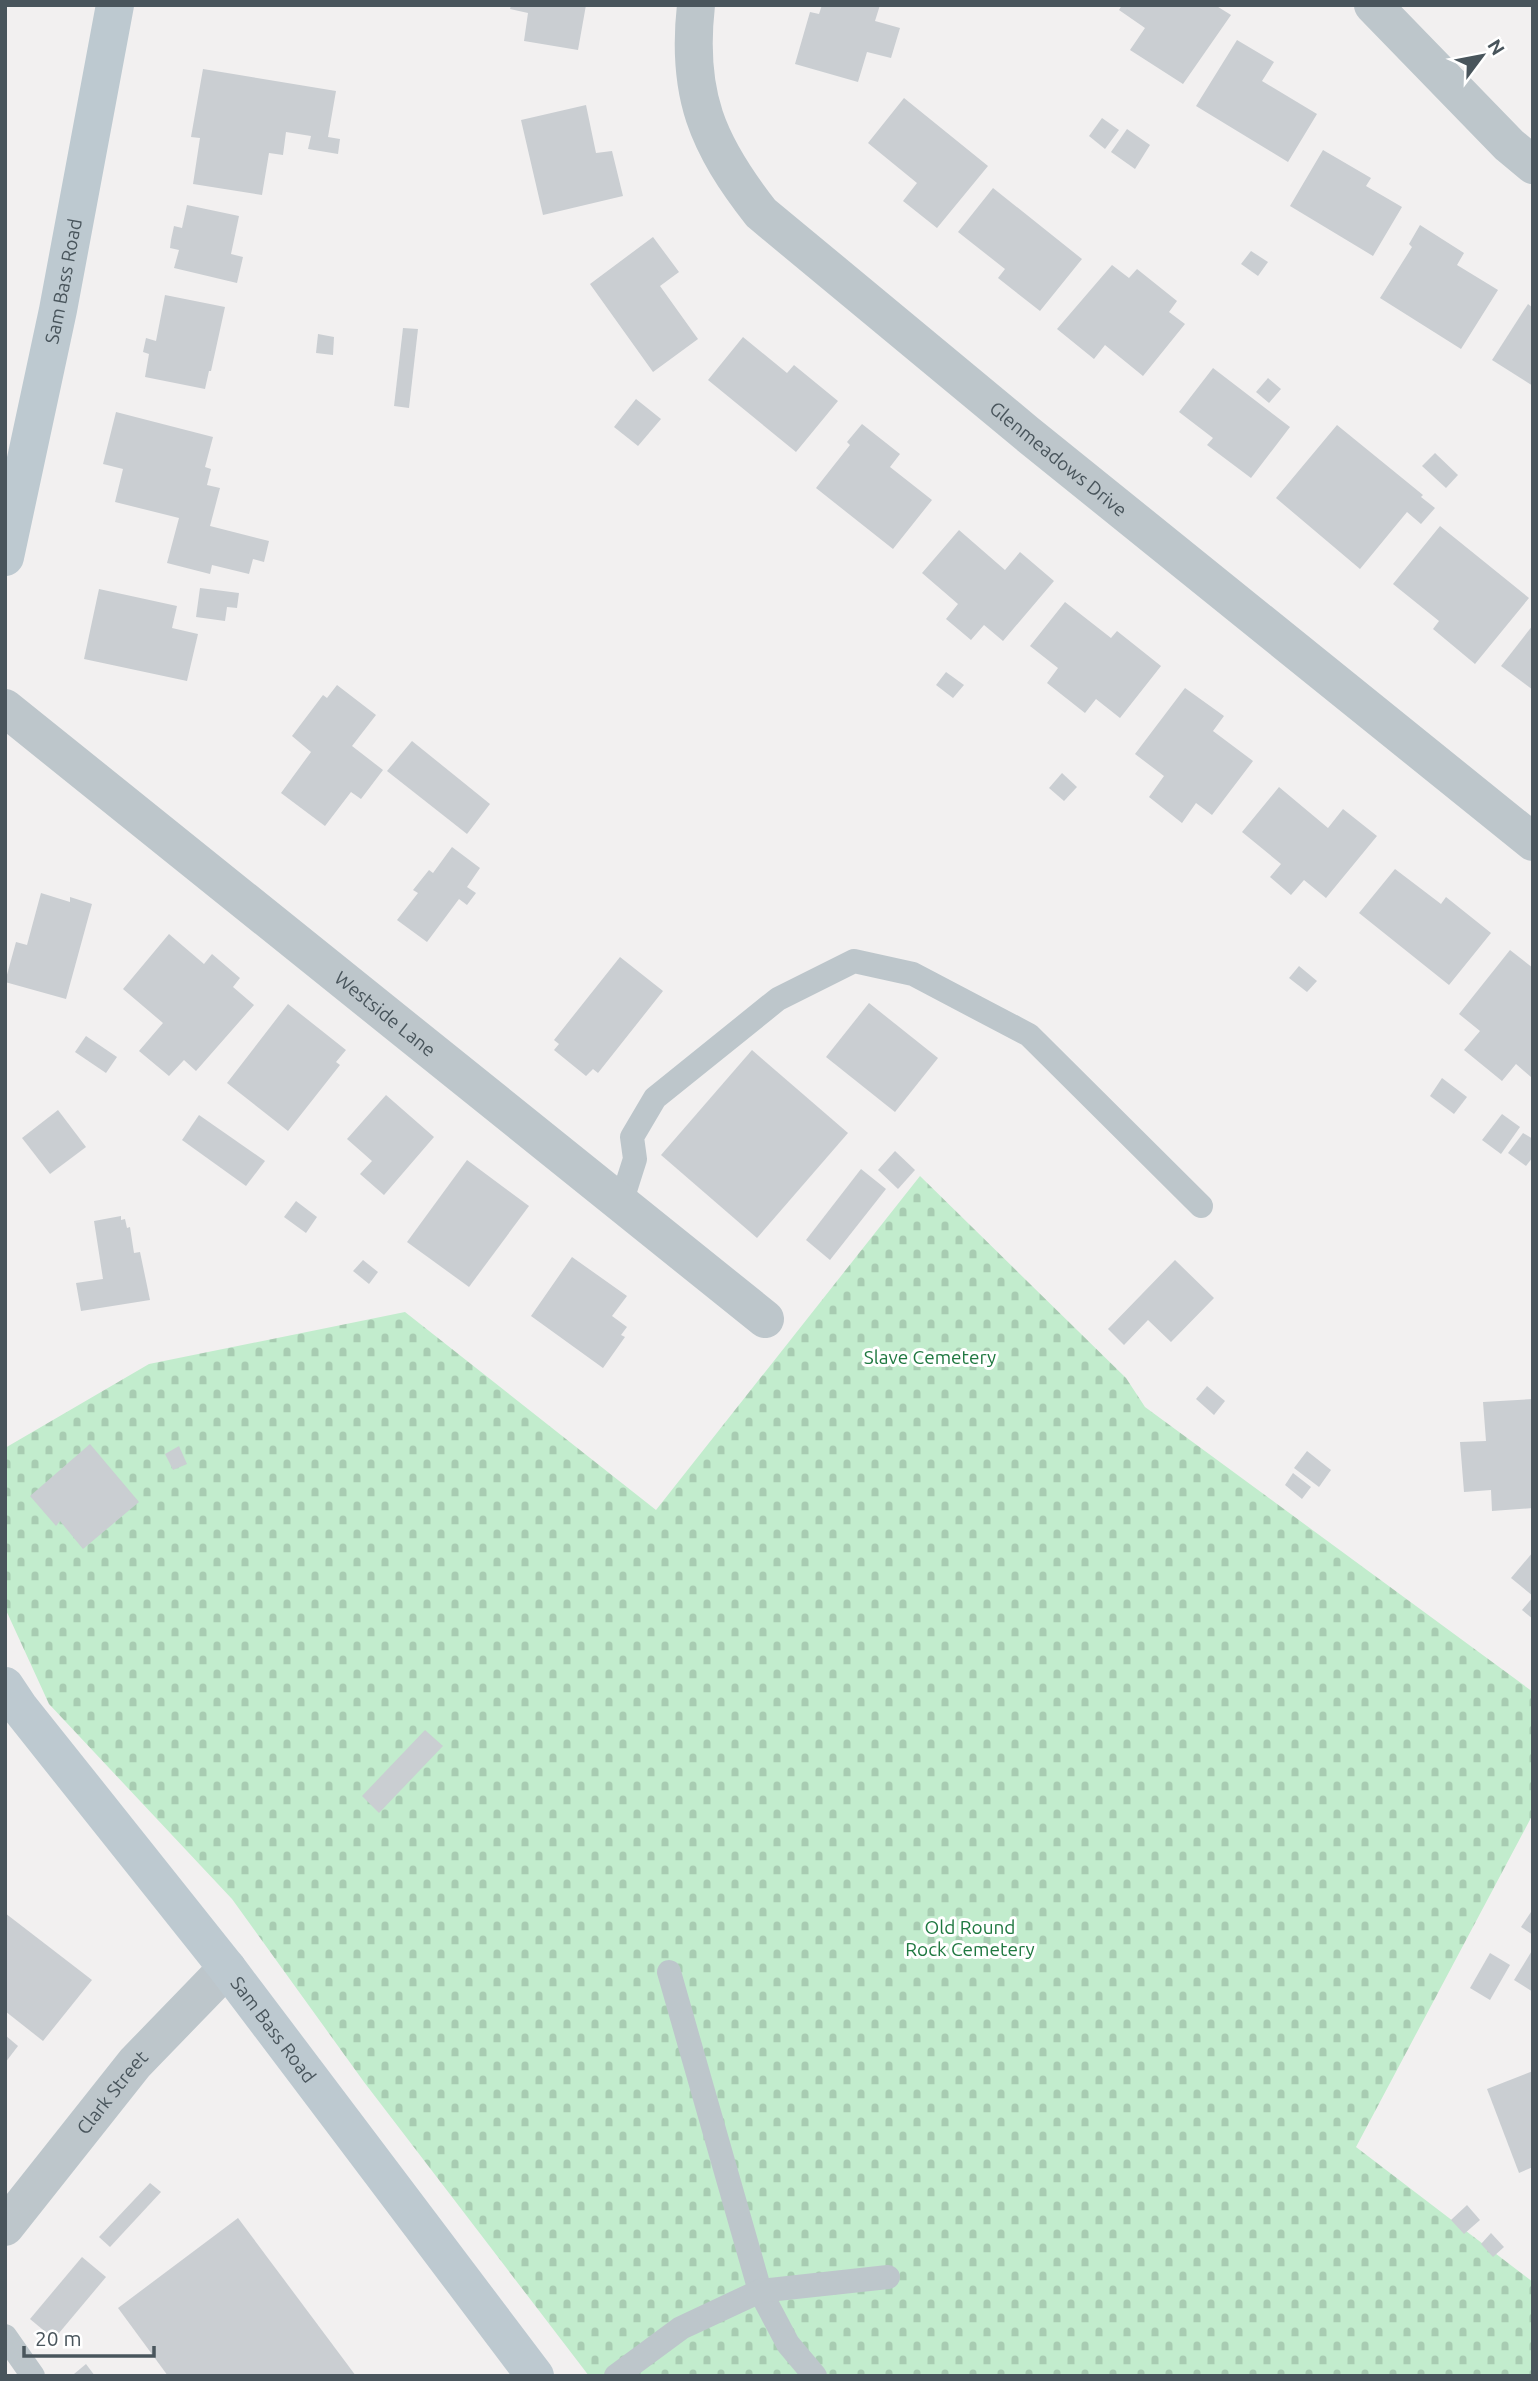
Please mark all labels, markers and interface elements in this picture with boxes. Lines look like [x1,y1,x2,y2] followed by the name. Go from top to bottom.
[1447,21,1517,91] north arrow
[1483,35,1510,59] text: N
[40,217,86,346] street label: Sam Bass Road
[986,397,1132,521] street label: Glenmeadows Drive
[330,967,440,1061] street label: Westside Lane
[864,1346,996,1368] park label: Slave Cemetery
[905,1916,1035,1960] park label: Old Round Rock Cemetery
[226,1972,320,2087] street label: Sam Bass Road
[72,2046,152,2139] street label: Clark Street
[24,2314,154,2358] scale bar
[35,2326,82,2350] text: 20 m

